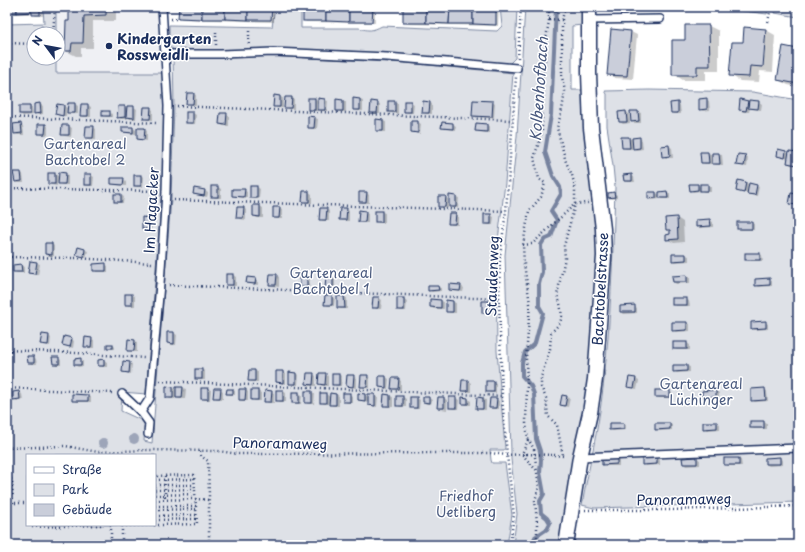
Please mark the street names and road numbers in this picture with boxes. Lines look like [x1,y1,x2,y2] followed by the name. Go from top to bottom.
[138,166,164,254] street label: Im Hagacker
[587,232,613,346] street label: Bachtobelstrasse
[480,235,504,317] street label: Staudenweg
[232,432,328,454] street label: Panoramaweg
[636,488,732,510] street label: Panoramaweg

